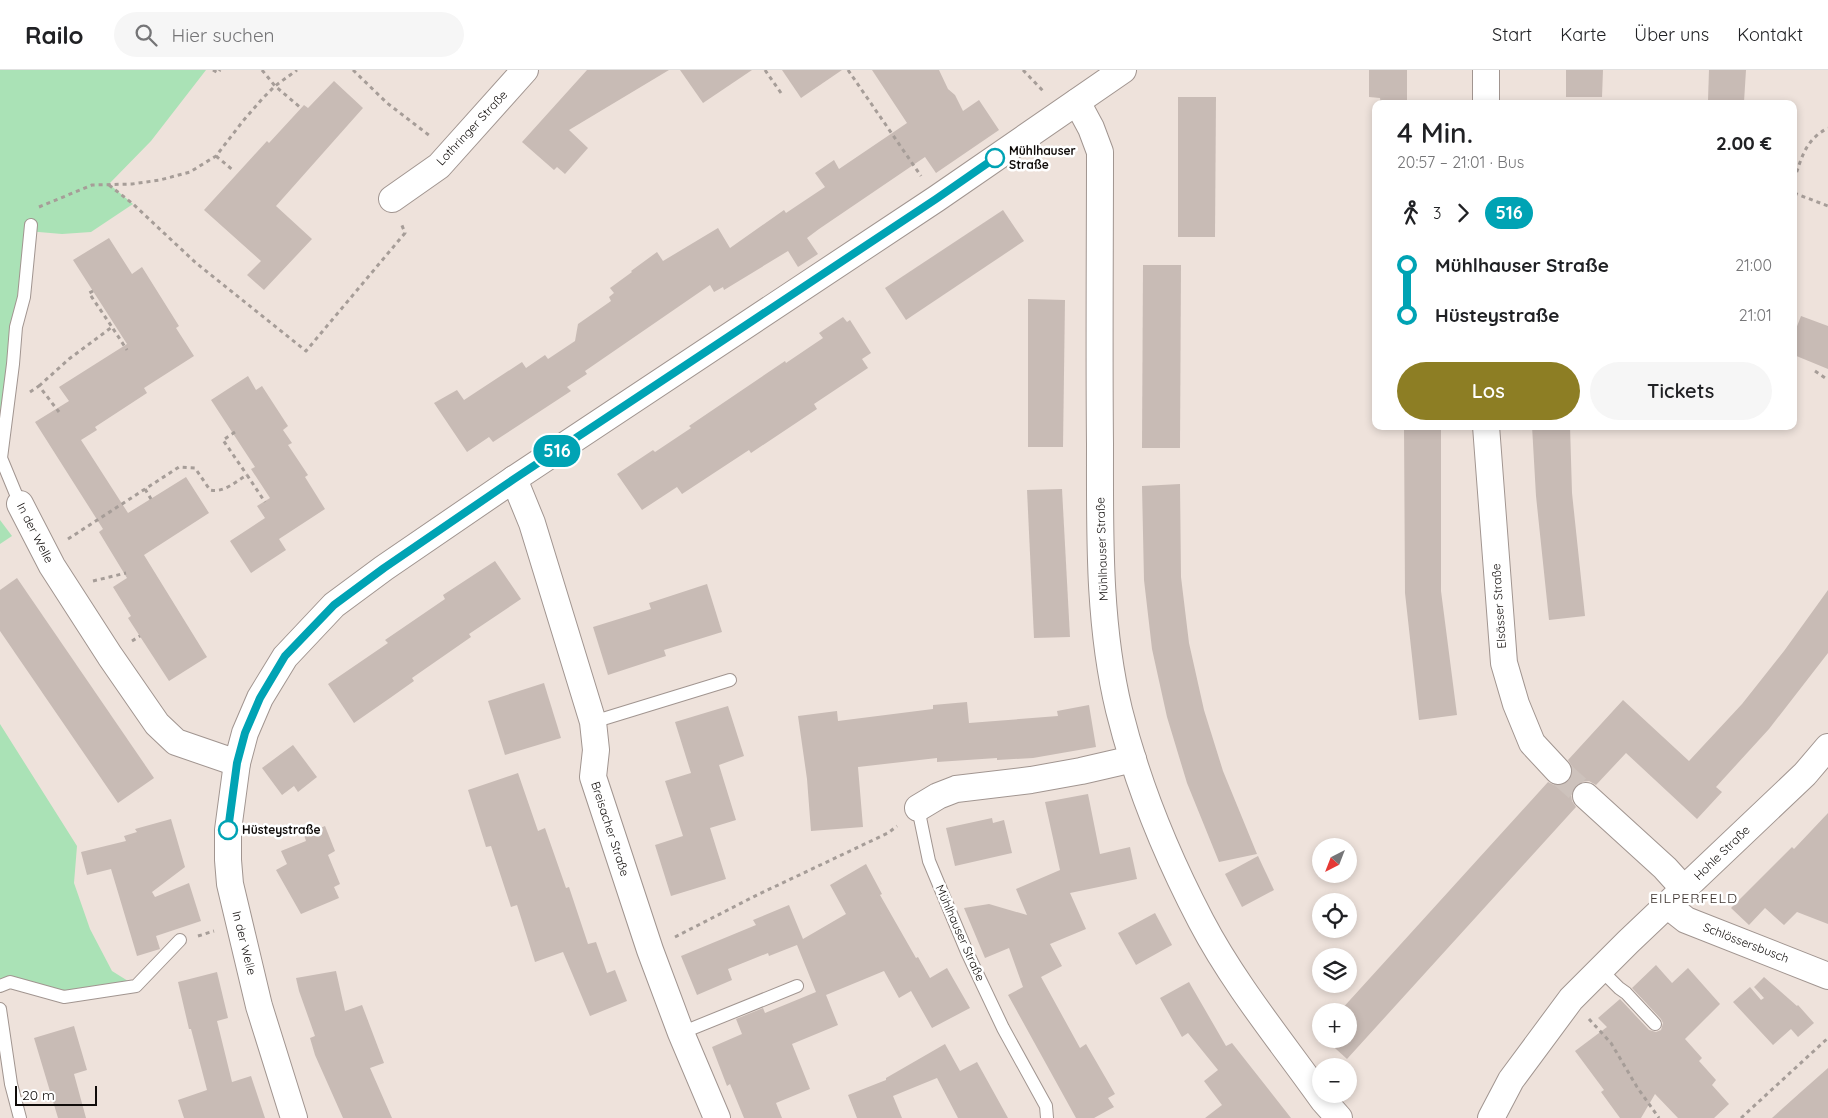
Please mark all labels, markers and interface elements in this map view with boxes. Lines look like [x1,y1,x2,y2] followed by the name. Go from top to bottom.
[114,12,464,57] search box
[25,20,84,50] text: Railo
[132,21,160,49] icon: search
[172,23,275,47] text: Hier suchen
[1492,23,1532,46] text: Start
[1560,23,1606,46] text: Karte
[1634,23,1709,46] text: Über uns
[1737,23,1803,46] text: Kontakt
[433,87,510,168] street label: Lothringer Straße
[1397,115,1473,150] text: 4 Min.
[1716,131,1772,155] text: 2.00 €
[1009,143,1076,172] place label: Mühlhauser Straße
[985,148,1005,168] marker: Mühlhauser Straße
[1397,152,1524,172] text: 20:57 – 21:01 · Bus
[1397,199,1425,227] icon: walk
[1449,199,1477,227] icon: forward
[1495,201,1523,224] text: 516
[1433,203,1441,223] text: 3
[1435,253,1609,277] text: Mühlhauser Straße
[1735,255,1772,275] text: 21:00
[1435,303,1560,327] text: Hüsteystraße
[1739,305,1772,325] text: 21:01
[1397,362,1580,420] button: Los
[1590,362,1772,420] button: Tickets
[528,435,586,467] line badge: 516
[543,439,571,462] text: 516
[1092,497,1111,601] street label: Mühlhauser Straße
[14,500,57,566] street label: In der Welle
[1488,563,1509,649] street label: Elsässer Straße
[588,780,633,878] street label: Breisacher Straße
[218,820,238,840] marker: Hüsteystraße
[242,822,321,837] place label: Hüsteystraße
[1691,822,1753,883] street label: Hohle Straße
[1312,838,1358,882] north arrow
[1312,838,1357,1103] map controls
[932,882,989,984] street label: Mühlhauser Straße
[1650,889,1738,907] district label: EILPERFELD
[1312,893,1357,938] button: locate
[229,909,260,977] street label: In der Welle
[1701,919,1791,966] street label: Schlössersbusch
[1312,948,1357,993] button: layers
[1312,1003,1357,1048] button: +
[1312,1058,1357,1103] button: −
[15,1083,98,1106] scale bar
[22,1086,55,1104] text: 20 m

